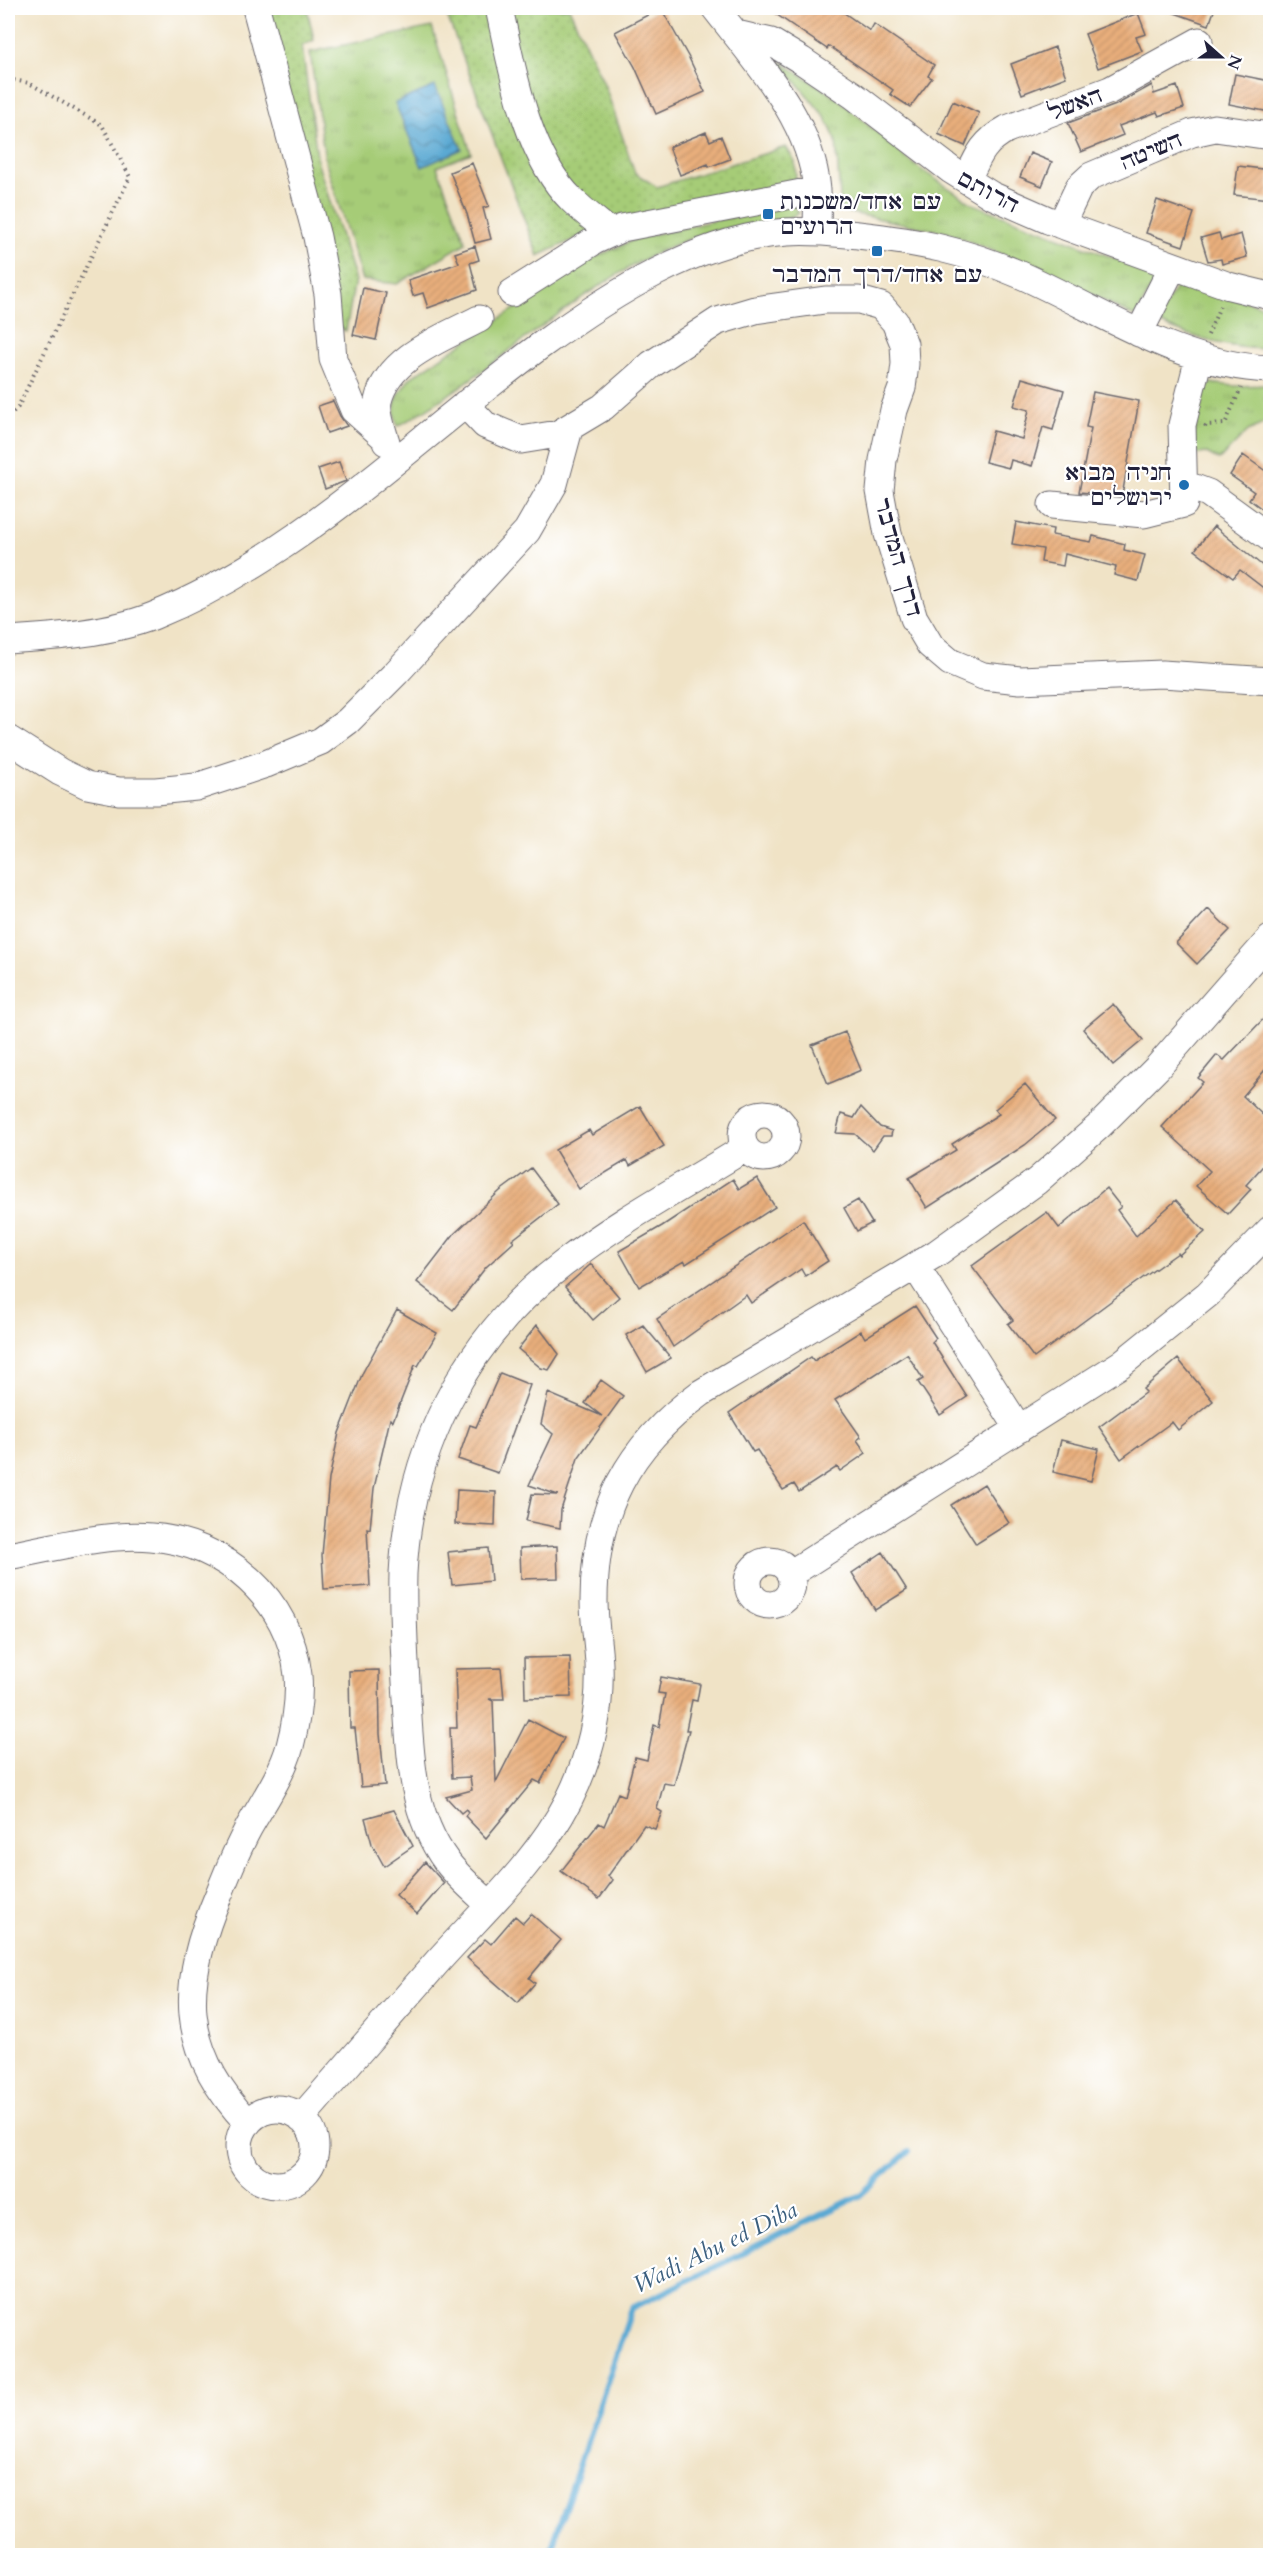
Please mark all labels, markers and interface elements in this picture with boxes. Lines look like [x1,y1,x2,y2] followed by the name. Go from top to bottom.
[1191,27,1251,87] north arrow
[1221,52,1247,73] text: N
[1044,80,1107,128] street label: האשל
[1116,124,1187,177] street label: השיטה
[953,163,1024,220] street label: הרותם
[780,187,941,242] place label: עם אחד/משכנות הרועים
[761,207,775,221] marker: עם אחד/משכנות הרועים
[870,244,884,258] marker: עם אחד/דרך המדבר
[772,260,982,290] place label: עם אחד/דרך המדבר
[1065,458,1172,513] place label: חניה מבוא ירושלים
[1177,478,1191,492] marker: חניה מבוא ירושלים
[867,494,929,620] street label: דרך המדבר
[628,2193,803,2301] water label: Wadi Abu ed Diba

